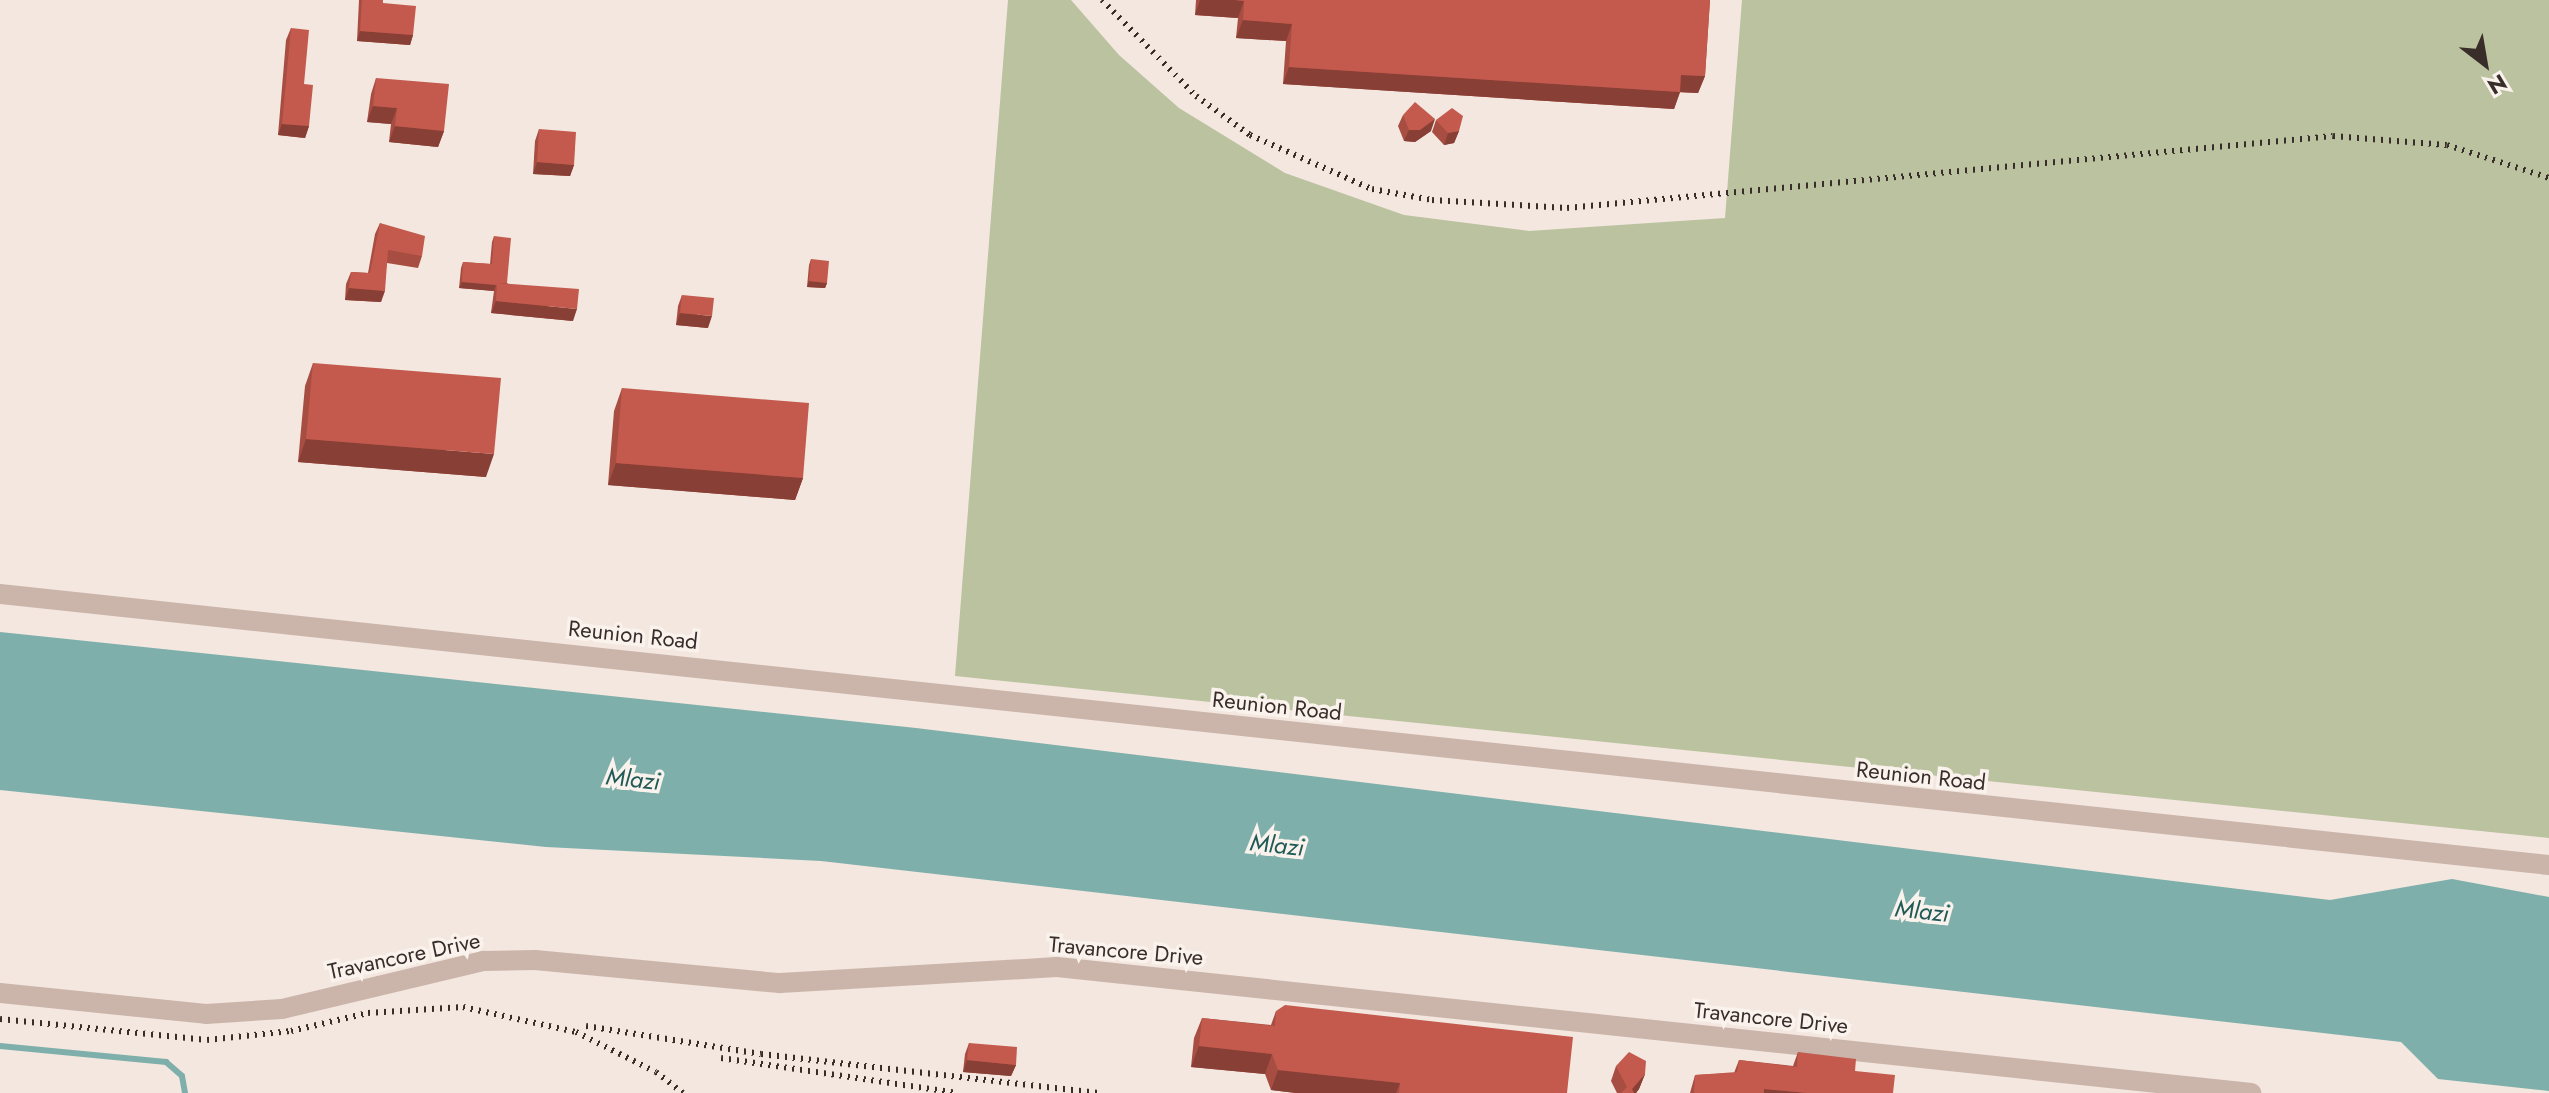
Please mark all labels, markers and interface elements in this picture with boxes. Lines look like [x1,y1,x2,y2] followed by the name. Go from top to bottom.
[2445,24,2525,104] north arrow
[2482,66,2513,103] text: N
[567,615,699,655] street label: Reunion Road
[1211,686,1343,726] street label: Reunion Road
[1855,756,1987,796] street label: Reunion Road
[605,762,661,796] water label: Mlazi
[1249,828,1305,862] water label: Mlazi
[1894,894,1950,928] water label: Mlazi
[326,927,482,985] street label: Travancore Drive
[1048,931,1204,971] street label: Travancore Drive
[1693,997,1849,1039] street label: Travancore Drive

